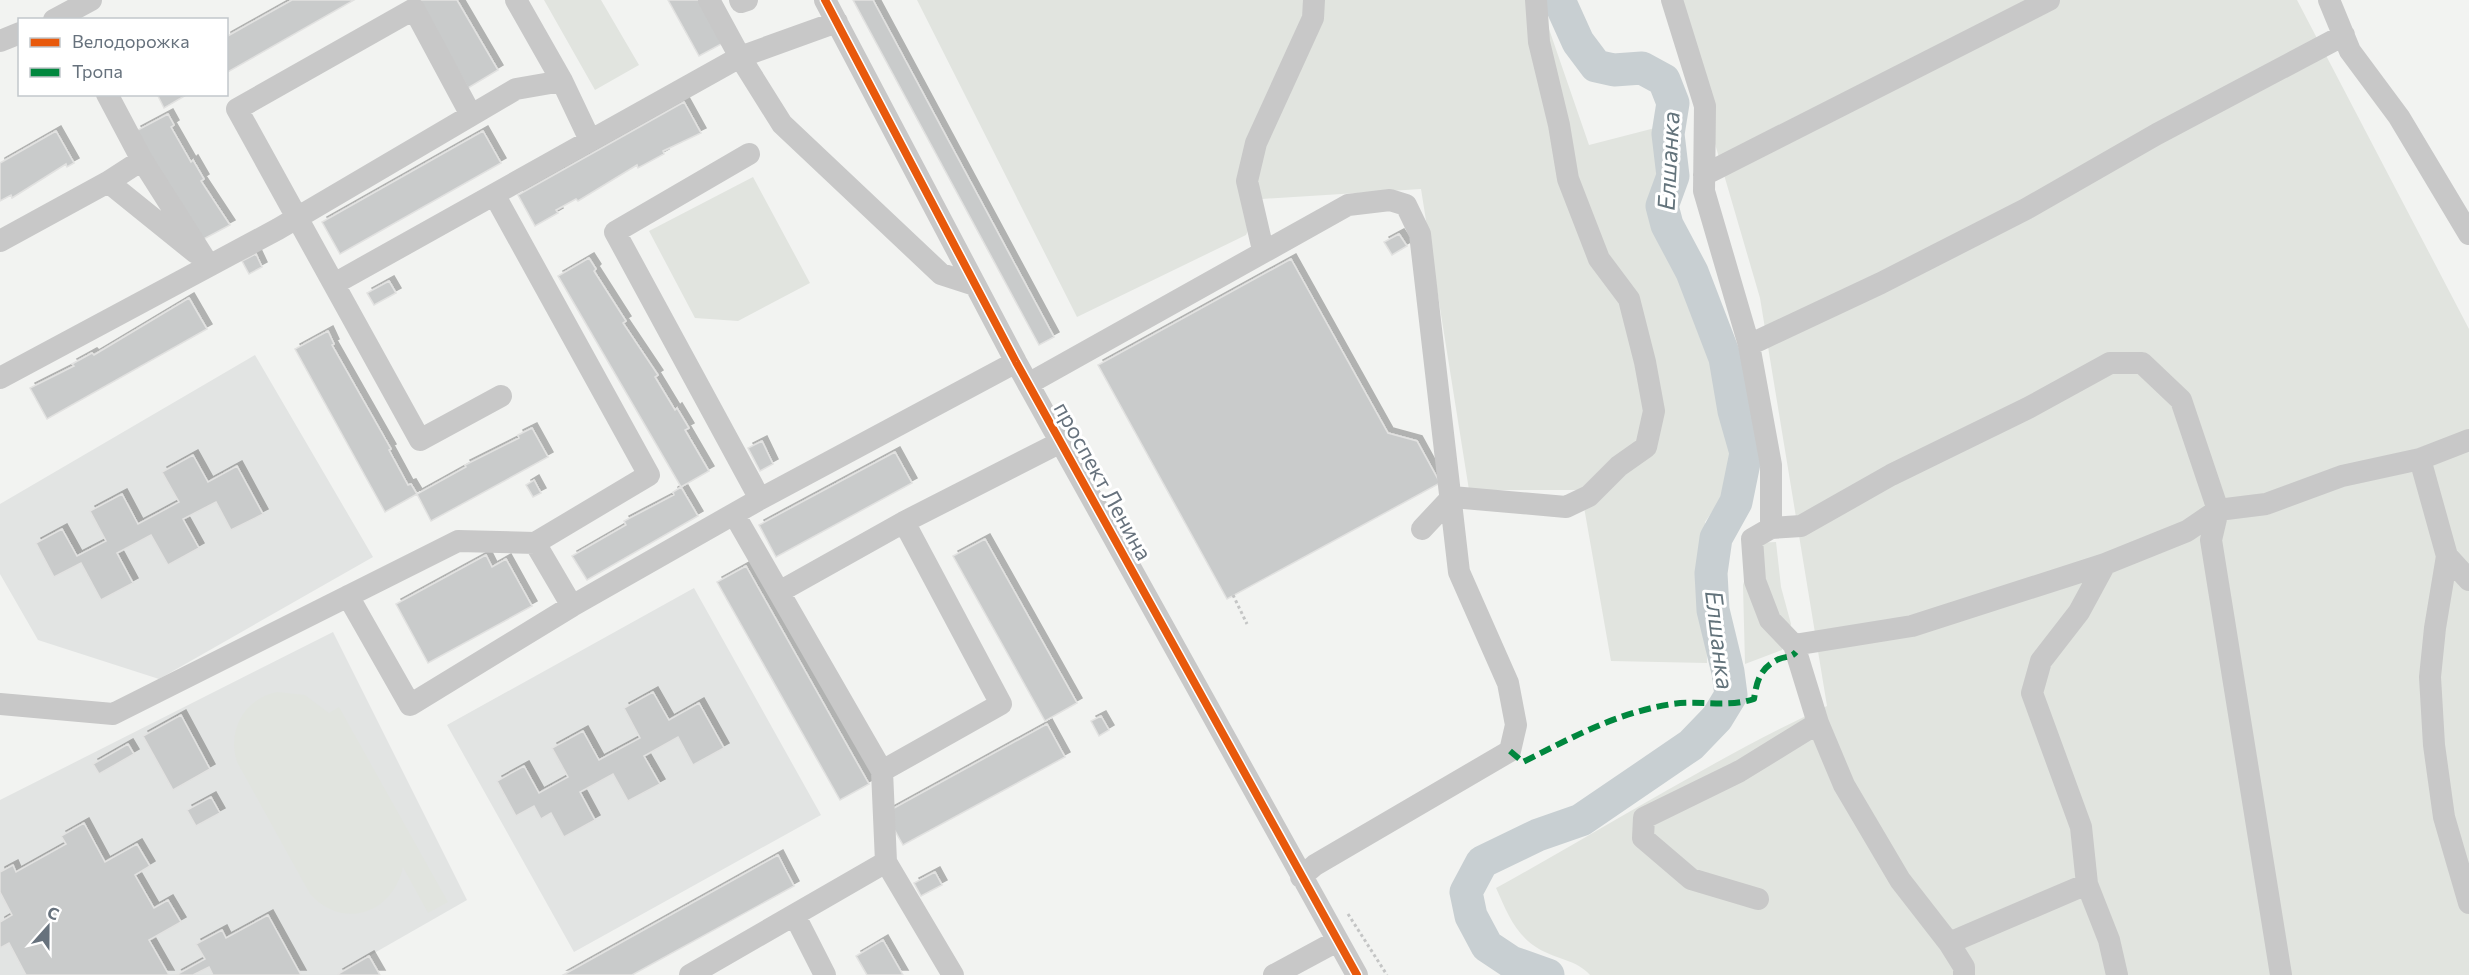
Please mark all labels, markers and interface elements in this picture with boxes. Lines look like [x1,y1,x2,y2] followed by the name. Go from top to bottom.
[18,18,228,96] legend
[72,30,190,52] text: Велодорожка
[72,60,123,82] text: Тропа
[1650,111,1685,211] water label: Елшанка
[1049,397,1158,565] street label: проспект Ленина
[1700,589,1741,691] water label: Елшанка
[18,897,78,957] north arrow
[45,902,62,923] text: С

